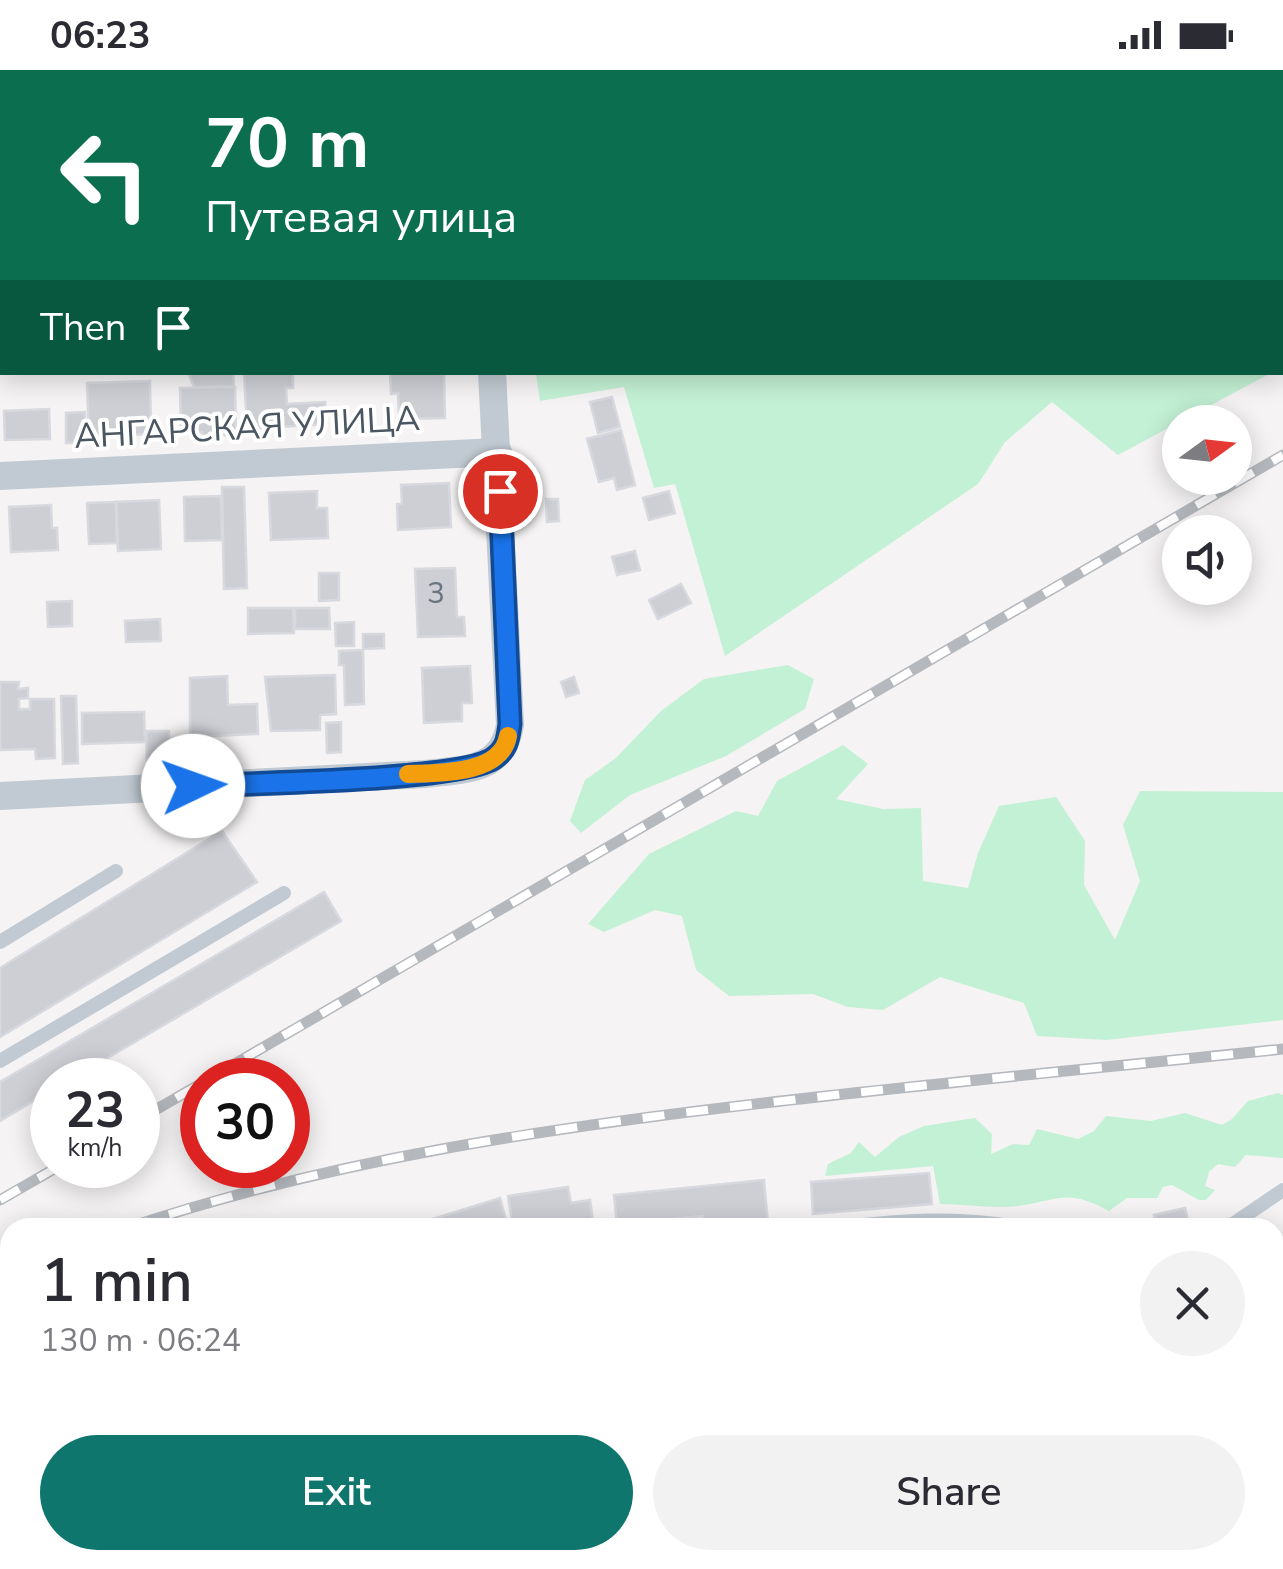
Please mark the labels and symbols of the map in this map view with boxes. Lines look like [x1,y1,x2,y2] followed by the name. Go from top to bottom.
[73,395,421,460] street label: АНГАРСКАЯ УЛИЦА
[1162,405,1252,495] north arrow
[458,449,543,534] pin
[427,573,445,614] house number: 3
[141,734,245,838] position arrow
[180,1058,310,1188] speed limit sign: 30

